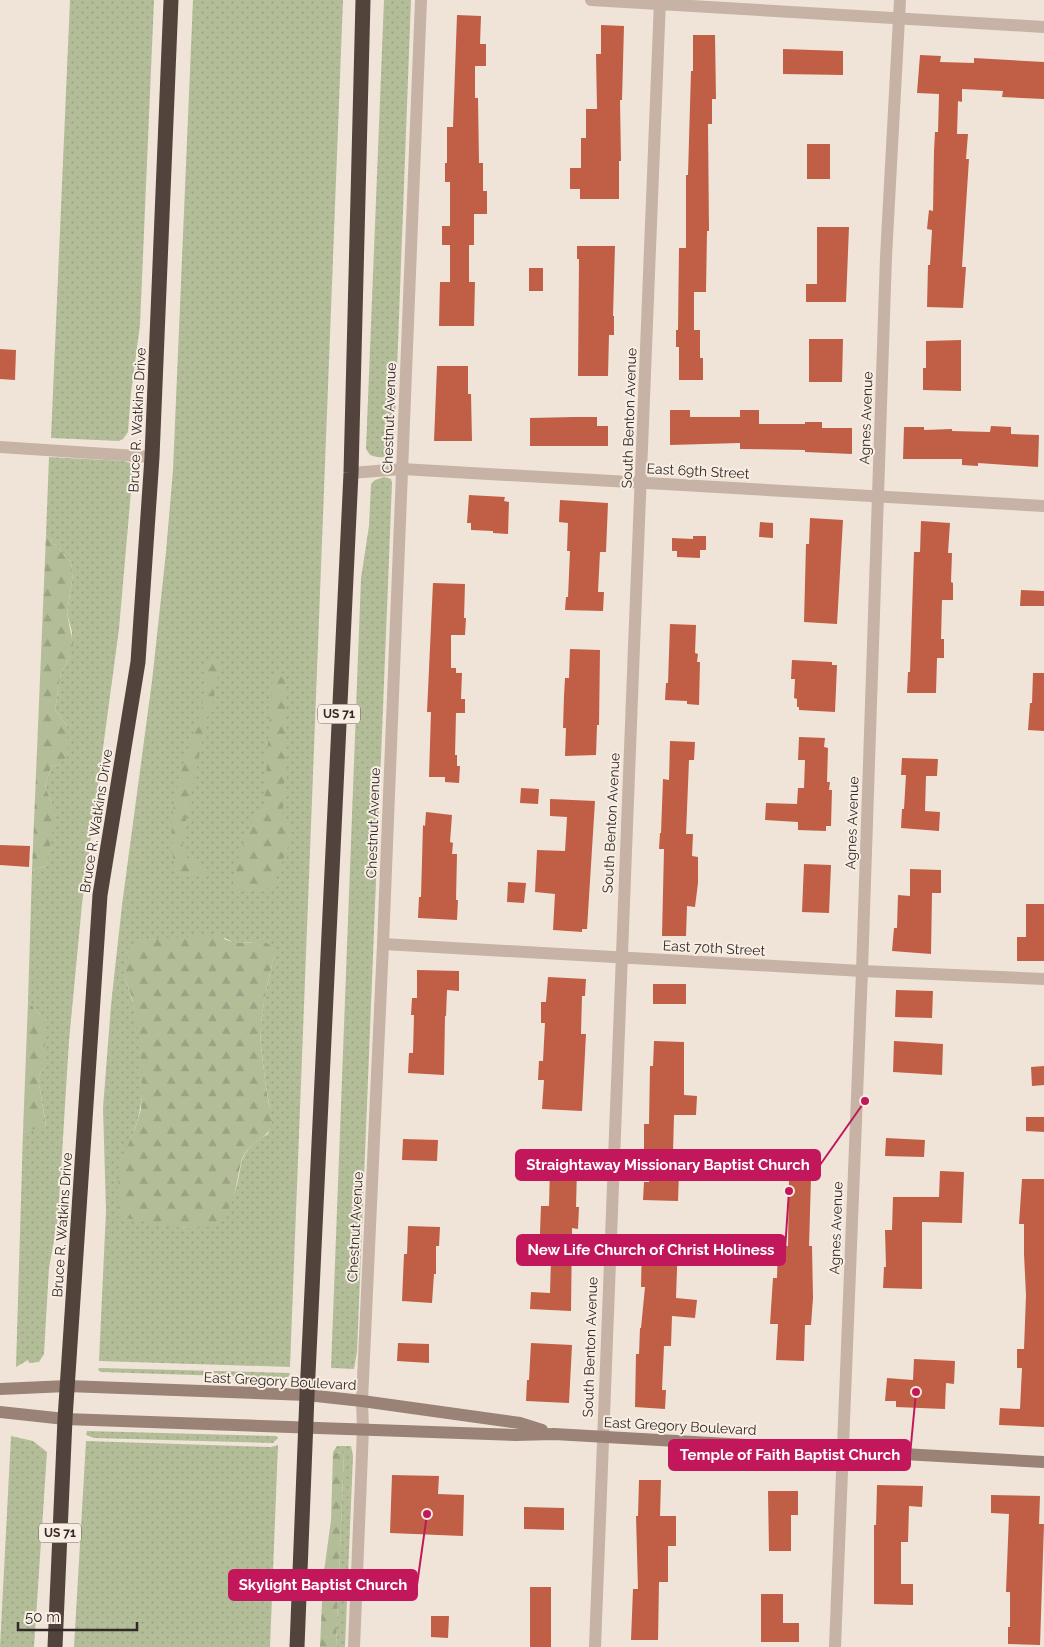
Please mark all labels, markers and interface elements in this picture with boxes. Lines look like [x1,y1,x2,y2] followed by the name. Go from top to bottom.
[125,347,149,493] street label: Bruce R. Watkins Drive
[619,347,639,489] street label: South Benton Avenue
[379,362,399,474] street label: Chestnut Avenue
[856,371,876,465] street label: Agnes Avenue
[646,460,750,482] street label: East 69th Street
[318,704,360,724] road number: US 71
[77,748,115,894] street label: Bruce R. Watkins Drive
[599,752,623,894] street label: South Benton Avenue
[363,767,383,879] street label: Chestnut Avenue
[842,776,862,870] street label: Agnes Avenue
[662,937,766,959] street label: East 70th Street
[516,1150,820,1180] callout: Straightaway Missionary Baptist Church
[49,1152,75,1298] street label: Bruce R. Watkins Drive
[526,1156,810,1174] text: Straightaway Missionary Baptist Church
[344,1171,366,1283] street label: Chestnut Avenue
[826,1181,846,1275] street label: Agnes Avenue
[517,1235,785,1265] callout: New Life Church of Christ Holiness
[527,1241,775,1259] text: New Life Church of Christ Holiness
[580,1276,600,1418] street label: South Benton Avenue
[203,1369,357,1393] street label: East Gregory Boulevard
[603,1414,757,1438] street label: East Gregory Boulevard
[669,1440,910,1470] callout: Temple of Faith Baptist Church
[680,1446,900,1464] text: Temple of Faith Baptist Church
[39,1524,81,1542] road number: US 71
[229,1570,417,1600] callout: Skylight Baptist Church
[239,1576,407,1594] text: Skylight Baptist Church
[18,1600,136,1632] scale bar
[25,1608,60,1626] text: 50 m

